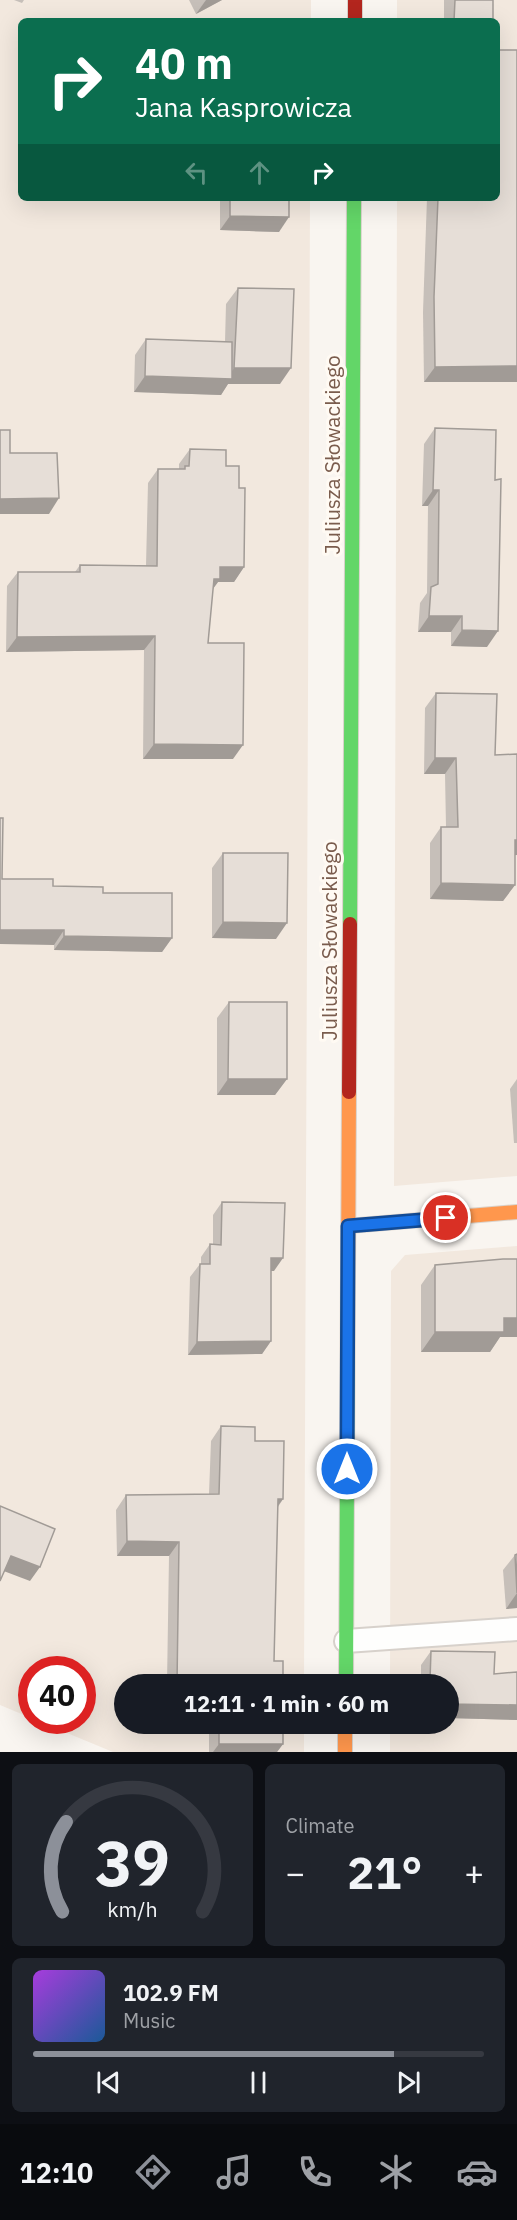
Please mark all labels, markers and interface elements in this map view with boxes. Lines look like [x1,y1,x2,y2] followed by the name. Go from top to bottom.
[135,36,233,91] text: 40 m
[36,42,114,120] icon: right
[135,89,352,124] text: Jana Kasprowicza
[180,156,213,189] icon: left
[243,156,276,189] icon: ahead
[306,156,339,189] icon: right
[318,355,346,555] street label: Juliusza Słowackiego
[315,841,343,1041] street label: Juliusza Słowackiego
[420,1192,471,1243] pin
[429,1201,462,1234] icon: arrive
[315,1437,379,1501] position arrow
[18,1656,96,1734] speed limit sign: 40
[184,1689,389,1718] text: 12:11 · 1 min · 60 m
[286,1812,354,1839] text: Climate
[95,1822,170,1903] text: 39
[347,1843,422,1901] text: 21°
[286,1851,305,1894] text: −
[464,1851,484,1894] text: +
[107,1895,157,1923] text: km/h
[123,1978,219,2007] text: 102.9 FM
[123,2007,175,2034] text: Music
[92,2066,125,2099] icon: previous
[242,2066,275,2099] icon: pause
[392,2066,425,2099] icon: next
[132,2151,174,2193] icon: directions
[213,2151,255,2193] icon: music
[294,2151,336,2193] icon: phone
[375,2151,417,2193] icon: climate
[456,2151,498,2193] icon: car
[19,2155,93,2190] text: 12:10

